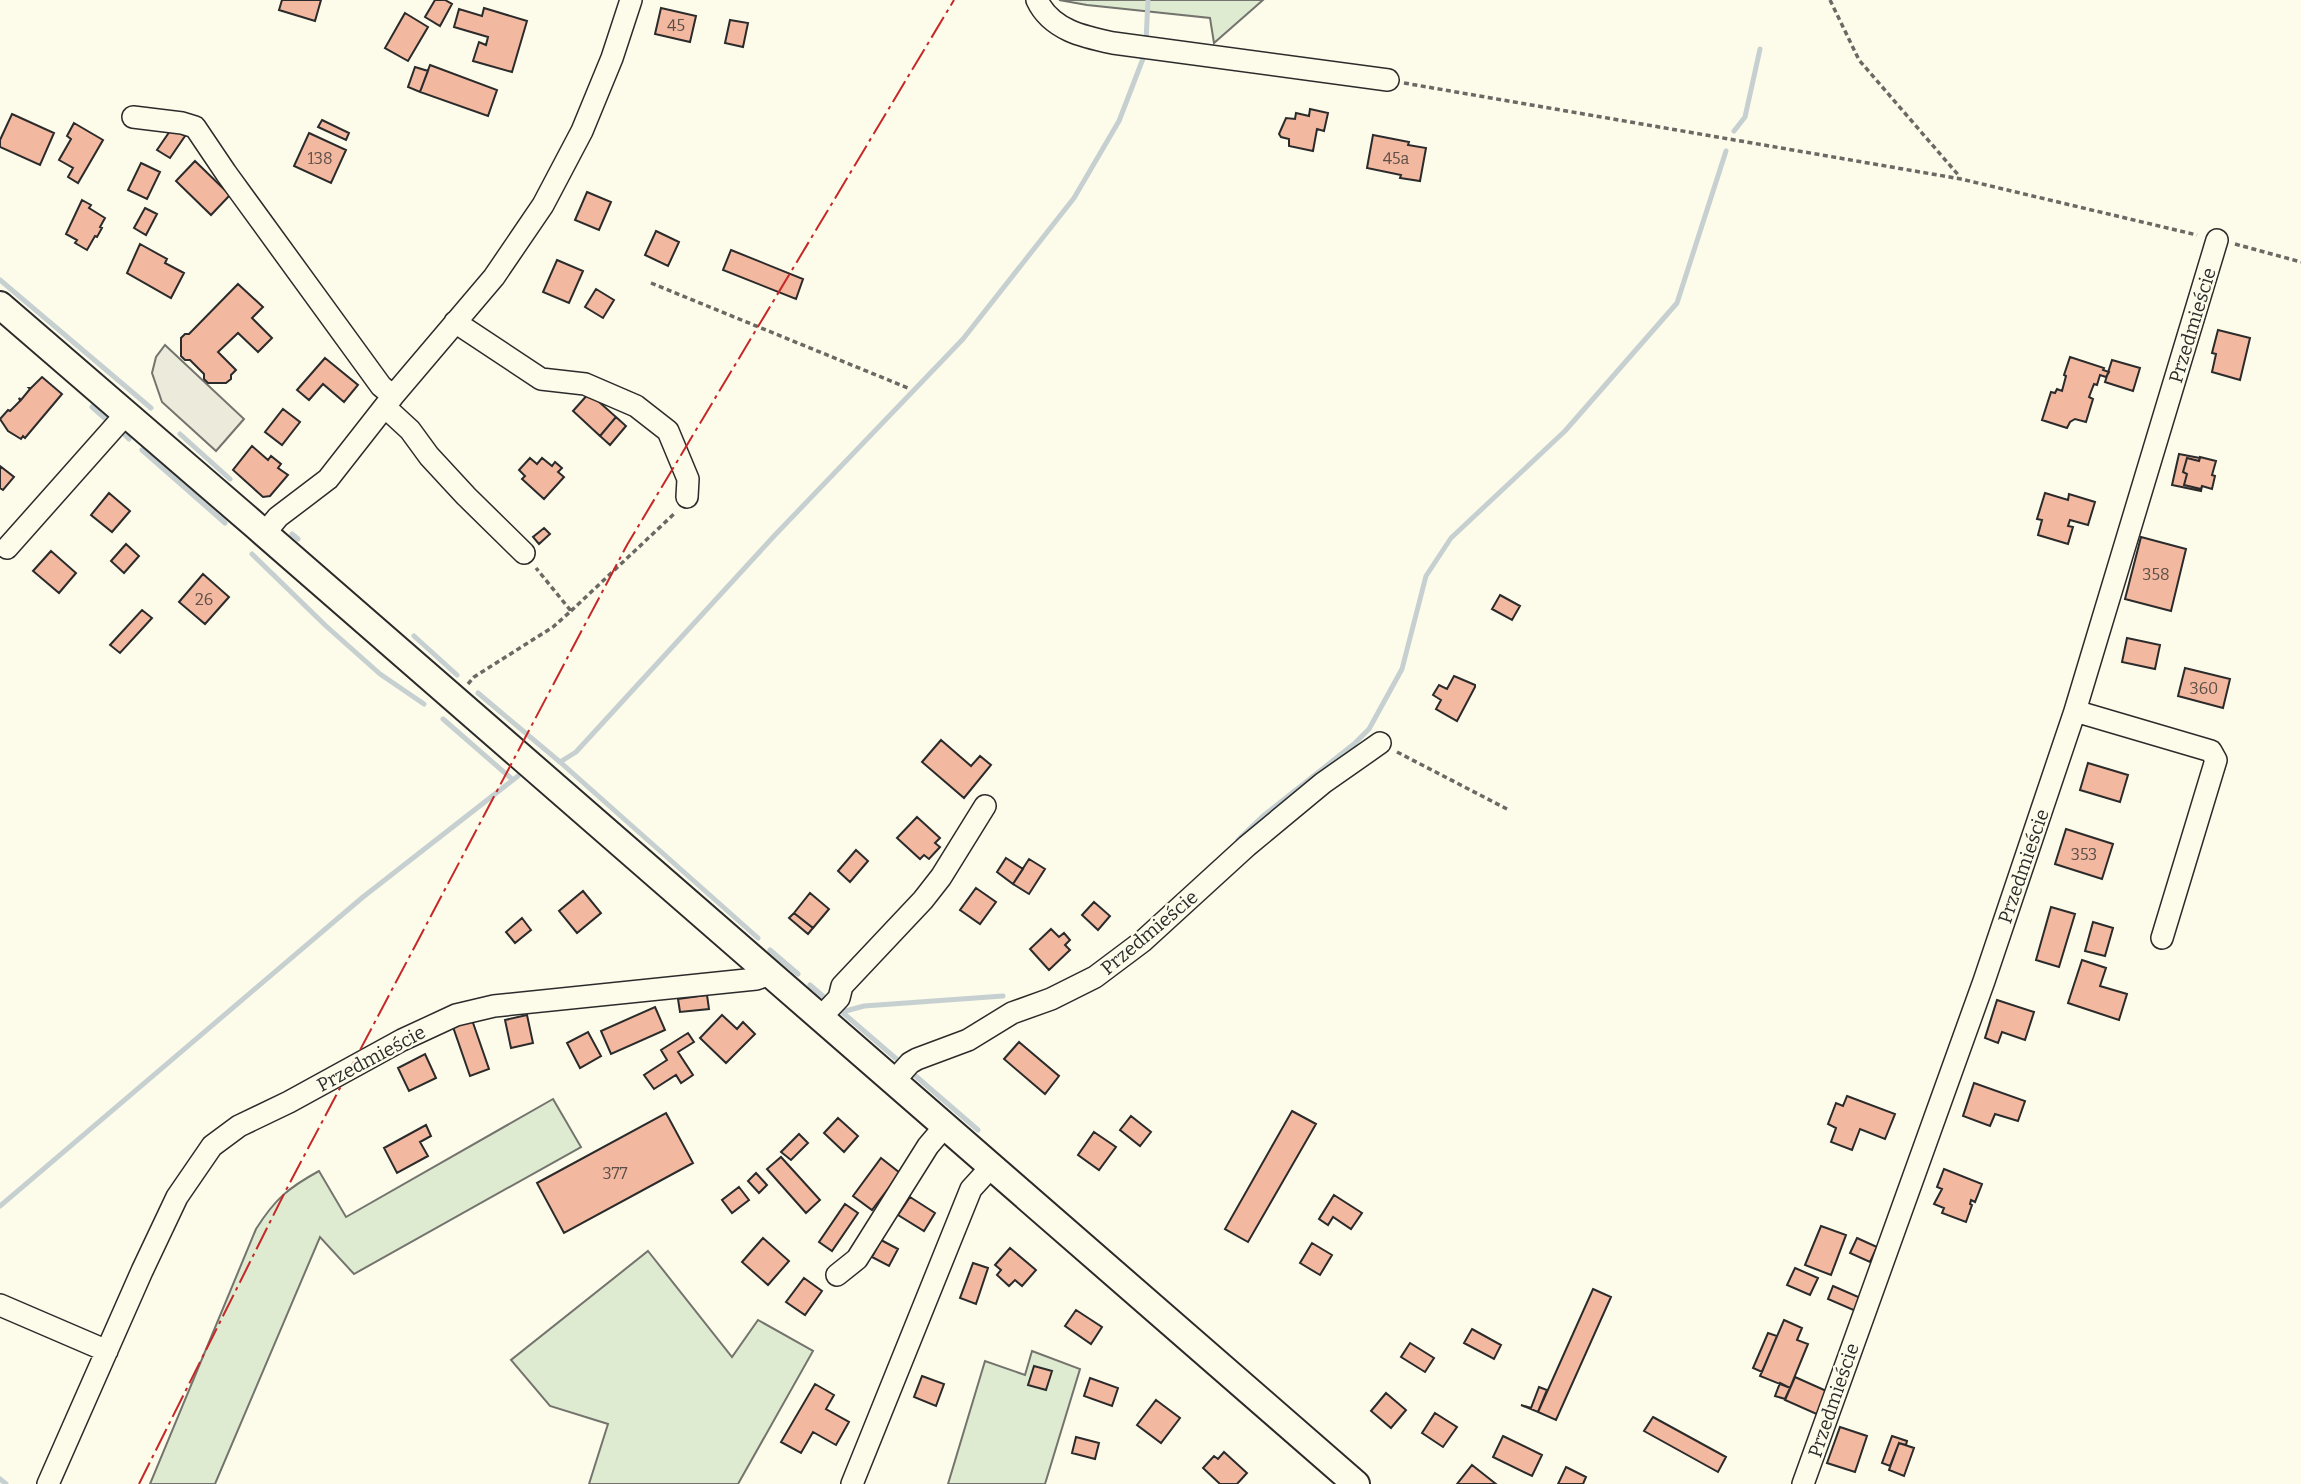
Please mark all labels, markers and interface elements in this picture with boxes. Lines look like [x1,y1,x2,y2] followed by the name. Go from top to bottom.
[667,16,685,35] house number: 45
[307,149,333,168] house number: 138
[1383,149,1410,168] house number: 45a
[2164,265,2221,386] street label: Przedmieście
[2142,565,2170,584] house number: 358
[195,590,213,609] house number: 26
[2190,679,2218,698] house number: 360
[1993,806,2054,926] street label: Przedmieście
[2071,845,2097,864] house number: 353
[1096,885,1202,980] street label: Przedmieście
[313,1020,429,1097] street label: Przedmieście
[602,1164,628,1183] house number: 377
[1803,1340,1864,1460] street label: Przedmieście

